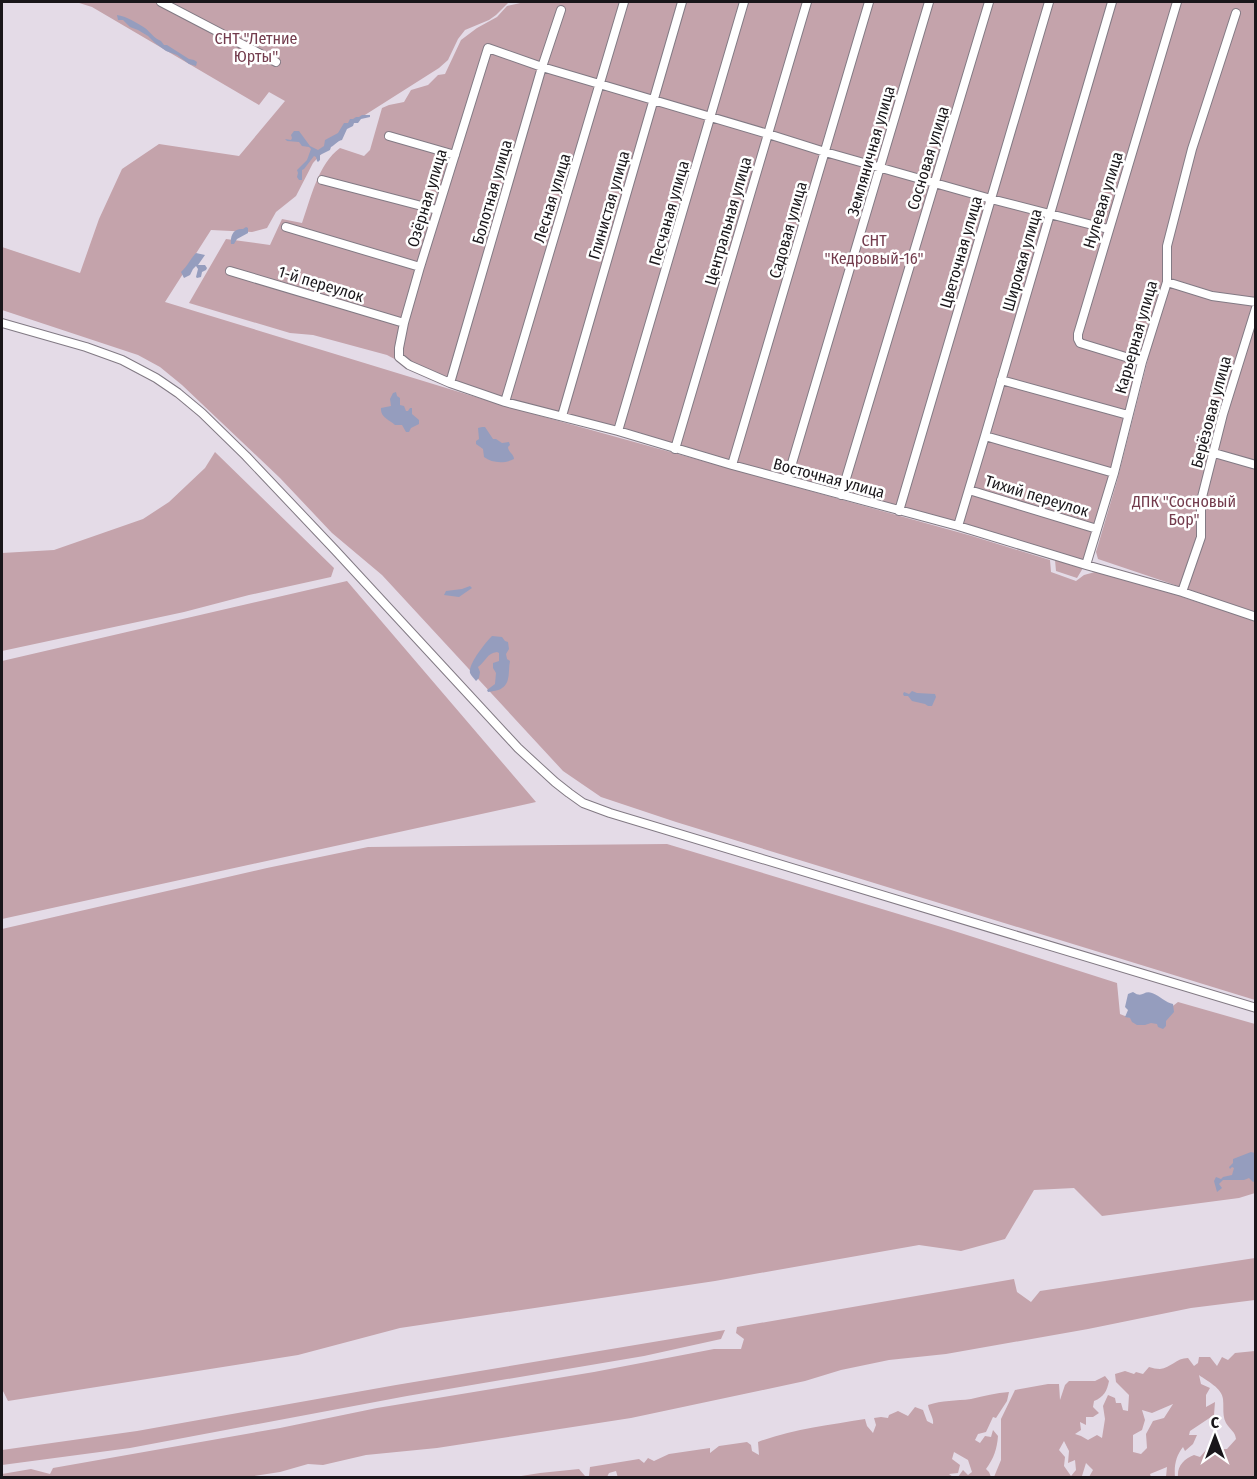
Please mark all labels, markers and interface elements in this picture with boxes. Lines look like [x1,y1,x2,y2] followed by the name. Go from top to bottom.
[214,29,298,66] park label: СНТ "Летние Юрты"
[843,84,899,218] street label: Земляничная улица
[903,104,953,212] street label: Сосновая улица
[468,138,516,246] street label: Болотная улица
[403,147,451,249] street label: Озёрная улица
[584,148,634,262] street label: Глинистая улица
[1079,149,1127,251] street label: Нулевая улица
[529,151,575,245] street label: Лесная улица
[701,155,755,287] street label: Центральная улица
[645,158,693,268] street label: Песчаная улица
[765,179,811,281] street label: Садовая улица
[936,194,986,310] street label: Цветочная улица
[998,206,1046,313] street label: Широкая улица
[824,231,924,268] park label: СНТ "Кедровый-16"
[276,262,366,306] street label: 1-й переулок
[1111,278,1161,396] street label: Карьерная улица
[1187,354,1235,470] street label: Берёзовая улица
[771,454,887,502] street label: Восточная улица
[983,471,1092,521] street label: Тихий переулок
[1131,492,1236,529] park label: ДПК "Сосновый Бор"
[1185,1407,1245,1467] north arrow
[1211,1413,1220,1432] text: С

